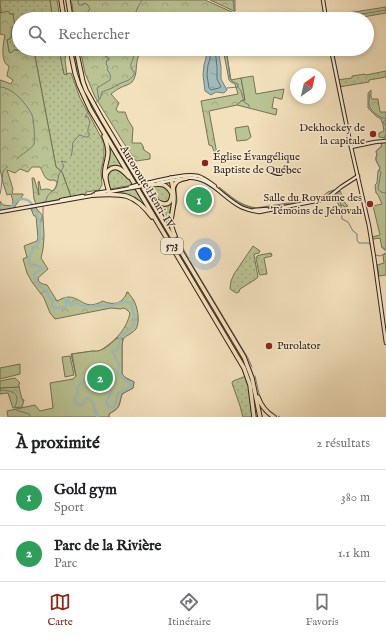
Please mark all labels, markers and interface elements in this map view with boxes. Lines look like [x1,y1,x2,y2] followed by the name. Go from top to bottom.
[12,12,374,56] search box
[26,23,48,45] icon: search
[58,25,130,44] text: Rechercher
[290,68,326,104] north arrow
[299,121,365,148] place label: Dekhockey de la capitale
[368,129,378,139] marker: Dekhockey de la capitale
[116,142,178,232] street label: Autoroute Henri-IV
[213,150,302,177] place label: Église Évangélique Baptiste de Québec
[200,158,210,168] marker: Église Évangélique Baptiste de Québec
[186,185,212,215] pin: 1
[264,191,362,218] place label: Salle du Royaume des Témoins de Jéhovah
[365,199,375,209] marker: Salle du Royaume des Témoins de Jéhovah
[161,238,183,254] road number: 573
[195,244,215,264] your location
[277,339,320,353] place label: Purolator
[264,341,274,351] marker: Purolator
[87,363,113,393] pin: 2
[16,433,100,454] text: À proximité
[316,435,370,452] text: 2 résultats
[54,480,117,499] text: Gold gym
[27,489,31,506] text: 1
[341,489,370,506] text: 380 m
[54,499,84,516] text: Sport
[54,536,161,555] text: Parc de la Rivière
[26,545,32,562] text: 2
[338,545,370,562] text: 1.1 km
[54,555,77,572] text: Parc
[47,591,73,629] tab: Carte
[168,591,211,629] tab: Itinéraire
[306,591,339,629] tab: Favoris

